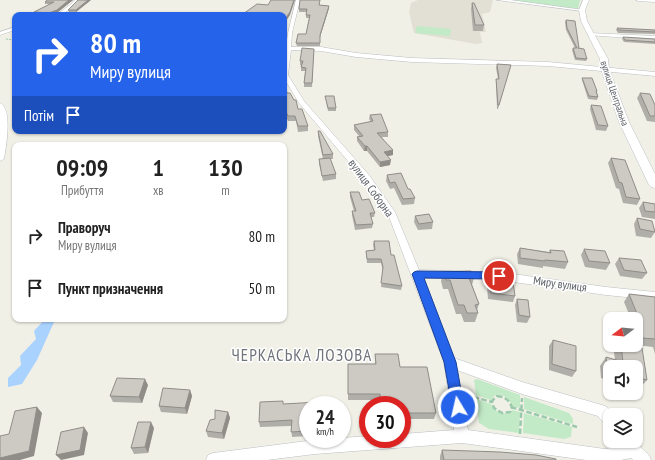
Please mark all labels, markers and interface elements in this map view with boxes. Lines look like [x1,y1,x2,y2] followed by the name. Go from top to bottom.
[90,24,141,61] text: 80 m
[24,28,76,80] icon: right
[597,59,632,127] street label: вулиця Центральна
[90,60,171,83] text: Миру вулиця
[62,104,84,126] icon: arrive
[24,106,54,125] text: Потім
[56,152,108,183] text: 09:09
[152,152,164,183] text: 1
[208,152,243,183] text: 130
[345,156,398,220] street label: вулиця Соборна
[61,182,104,199] text: Прибуття
[153,182,164,199] text: хв
[221,182,230,199] text: m
[58,218,111,237] text: Праворуч
[24,225,46,247] icon: right
[249,227,275,246] text: 80 m
[58,237,117,254] text: Миру вулиця
[482,259,516,293] pin
[488,265,510,287] icon: arrive
[532,272,588,295] street label: Миру вулиця
[24,277,46,299] icon: arrive
[58,279,163,298] text: Пункт призначення
[249,279,275,298] text: 50 m
[603,312,643,352] north arrow
[603,312,643,448] map controls
[232,344,372,366] district label: ЧЕРКАСЬКА ЛОЗОВА
[603,360,643,400] button: sound
[437,386,479,428] position arrow
[359,396,411,448] speed limit sign: 30
[315,404,335,430] text: 24
[603,408,643,448] button: layers
[316,425,334,438] text: km/h

